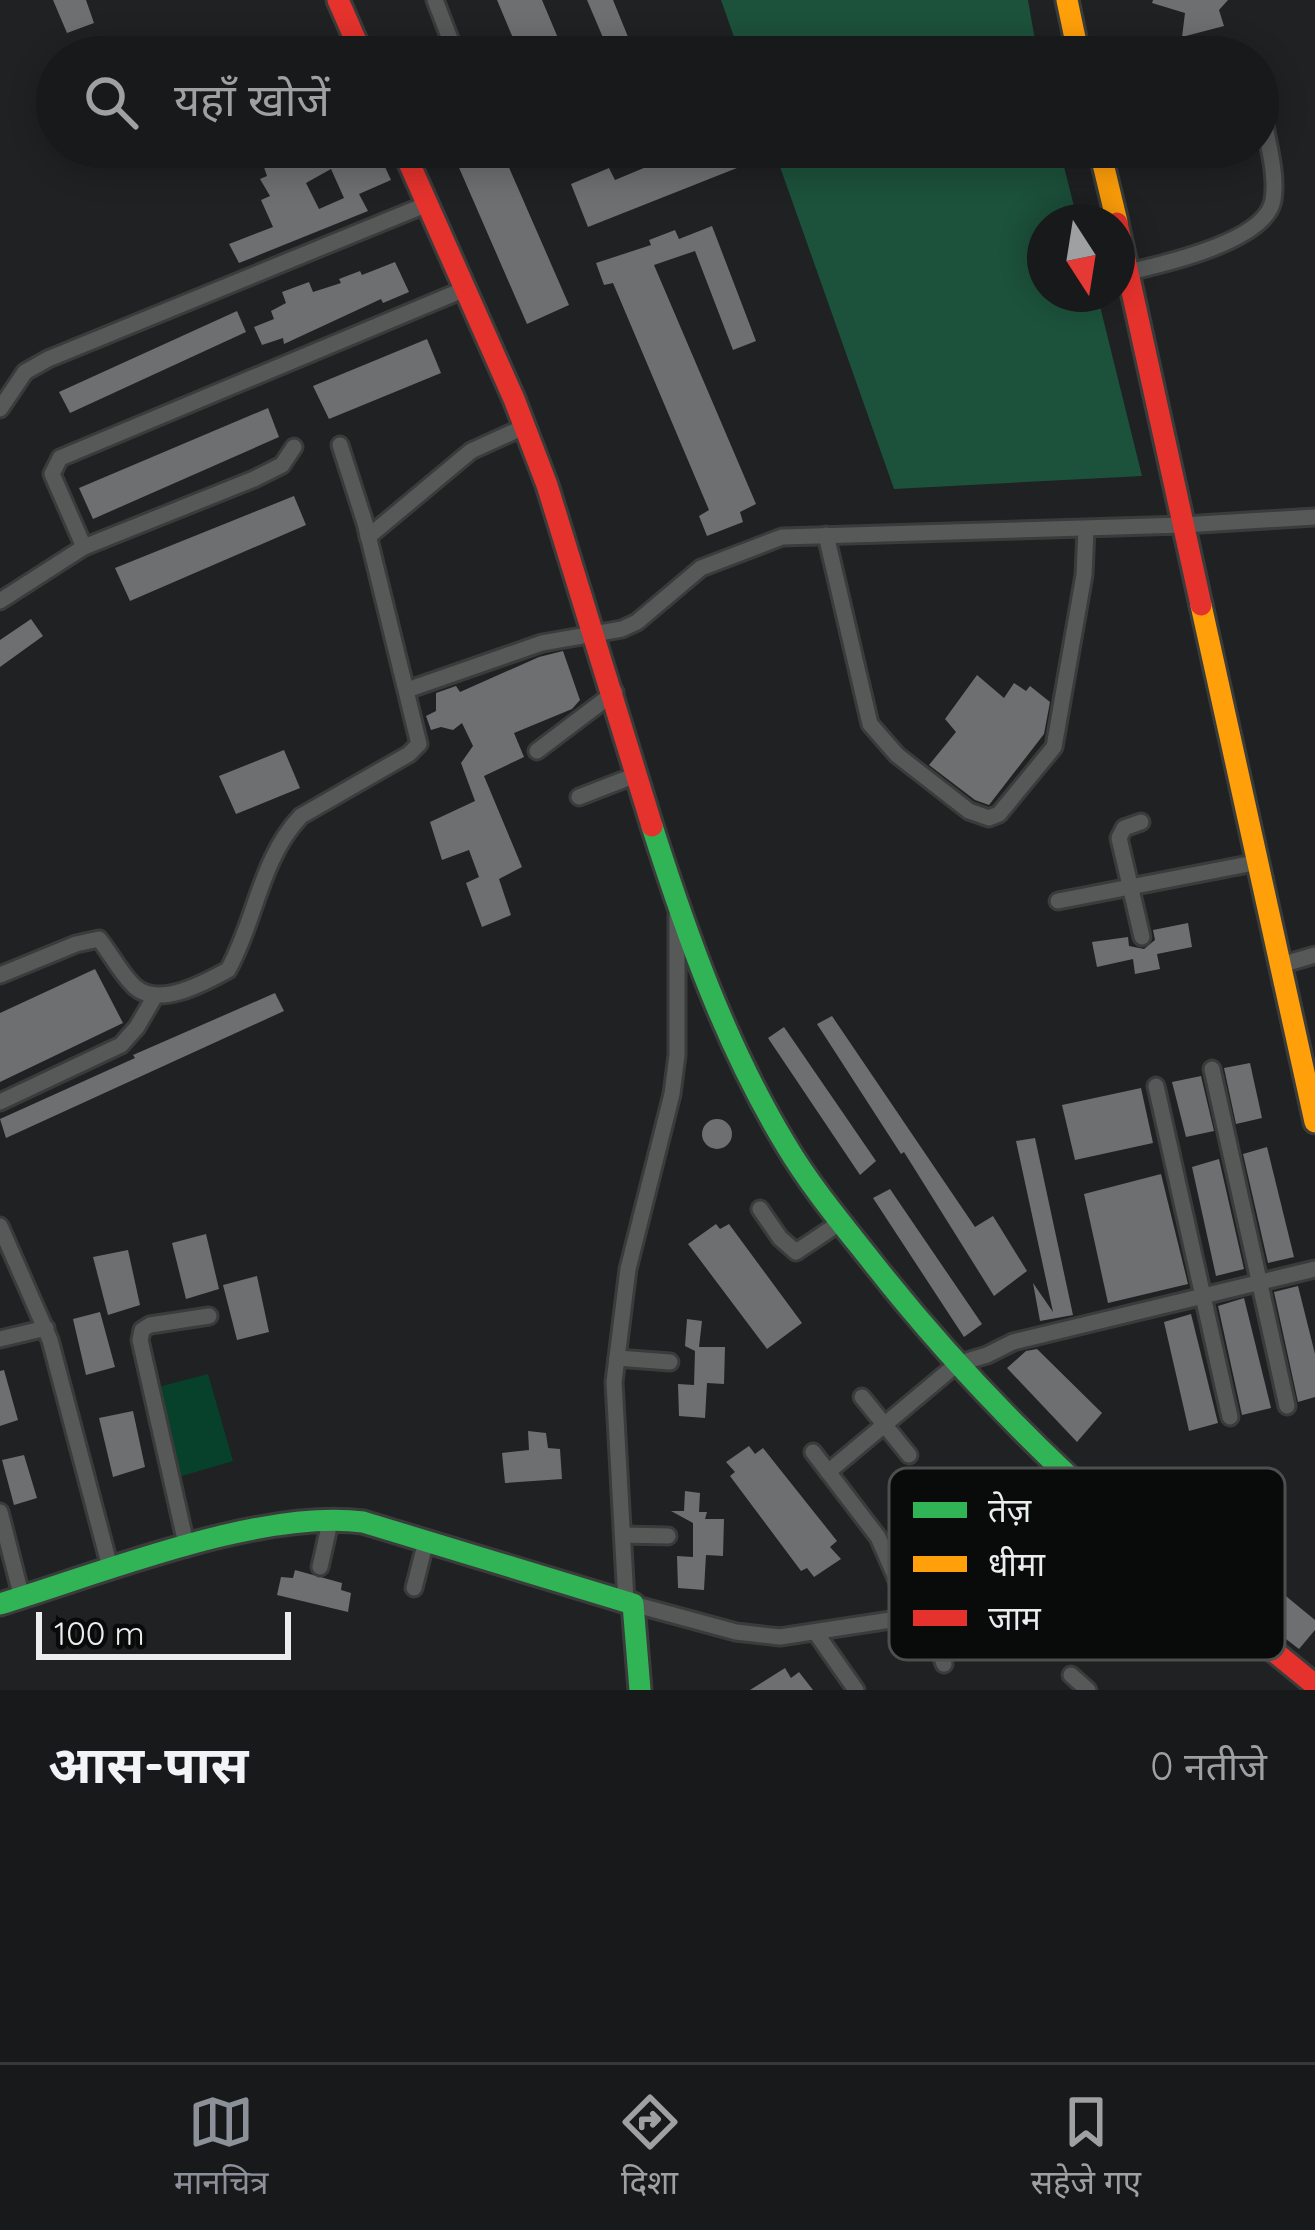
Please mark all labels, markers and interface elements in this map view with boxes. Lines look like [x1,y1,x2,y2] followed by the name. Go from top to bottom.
[36,36,1279,168] search box
[78,69,144,135] icon: search
[174,71,330,127] text: यहाँ खोजें
[1027,204,1135,312] north arrow
[889,1468,1285,1660] legend
[988,1489,1032,1530] text: तेज़
[988,1543,1047,1584] text: धीमा
[988,1597,1042,1638] text: जाम
[36,1606,291,1659] scale bar
[54,1612,145,1653] text: 100 m
[48,1732,248,1796] text: आस-पास
[1150,1741,1267,1790] text: 0 नतीजे
[174,2089,268,2207] tab: मानचित्र
[617,2089,683,2207] tab: दिशा
[1031,2089,1141,2207] tab: सहेजे गए

